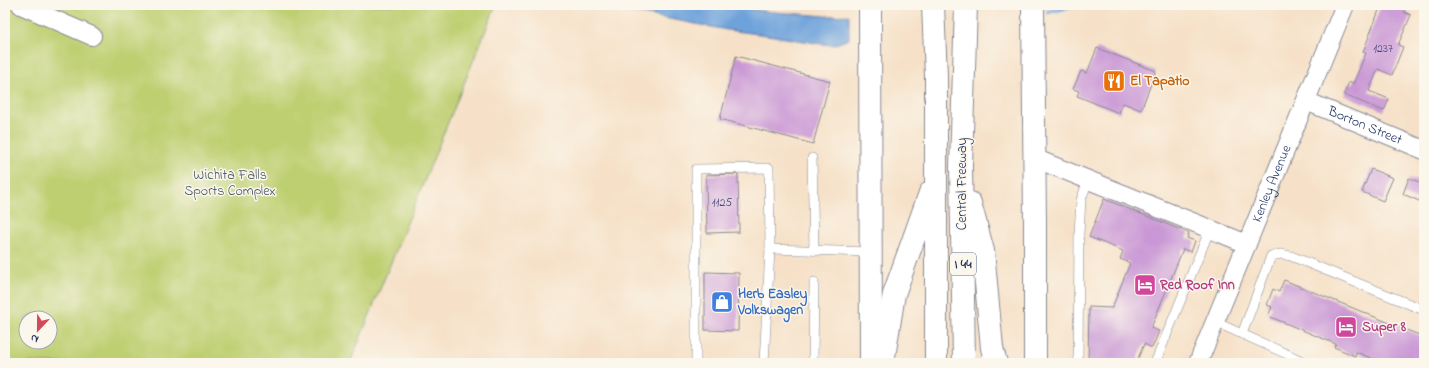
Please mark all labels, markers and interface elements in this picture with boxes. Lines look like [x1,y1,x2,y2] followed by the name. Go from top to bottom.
[1373,40,1393,58] house number: 1237
[1101,68,1127,94] restaurant icon: El Tapatio
[1130,71,1190,92] place label: El Tapatio
[1324,100,1406,150] street label: Borton Street
[952,137,974,230] street label: Central Freeway
[1246,141,1297,225] street label: Kenley Avenue
[184,165,276,202] park label: Wichita Falls Sports Complex
[712,194,732,212] house number: 1125
[950,253,976,275] road number: I 44
[1132,272,1158,298] hotel icon: Red Roof Inn
[1159,275,1235,296] place label: Red Roof Inn
[737,284,807,323] place label: Herb Easley Volkswagen
[709,289,735,315] shop icon: Herb Easley Volkswagen
[18,310,58,350] north arrow
[1333,314,1359,340] hotel icon: Super 8
[1362,317,1407,338] place label: Super 8
[28,330,41,347] text: N

